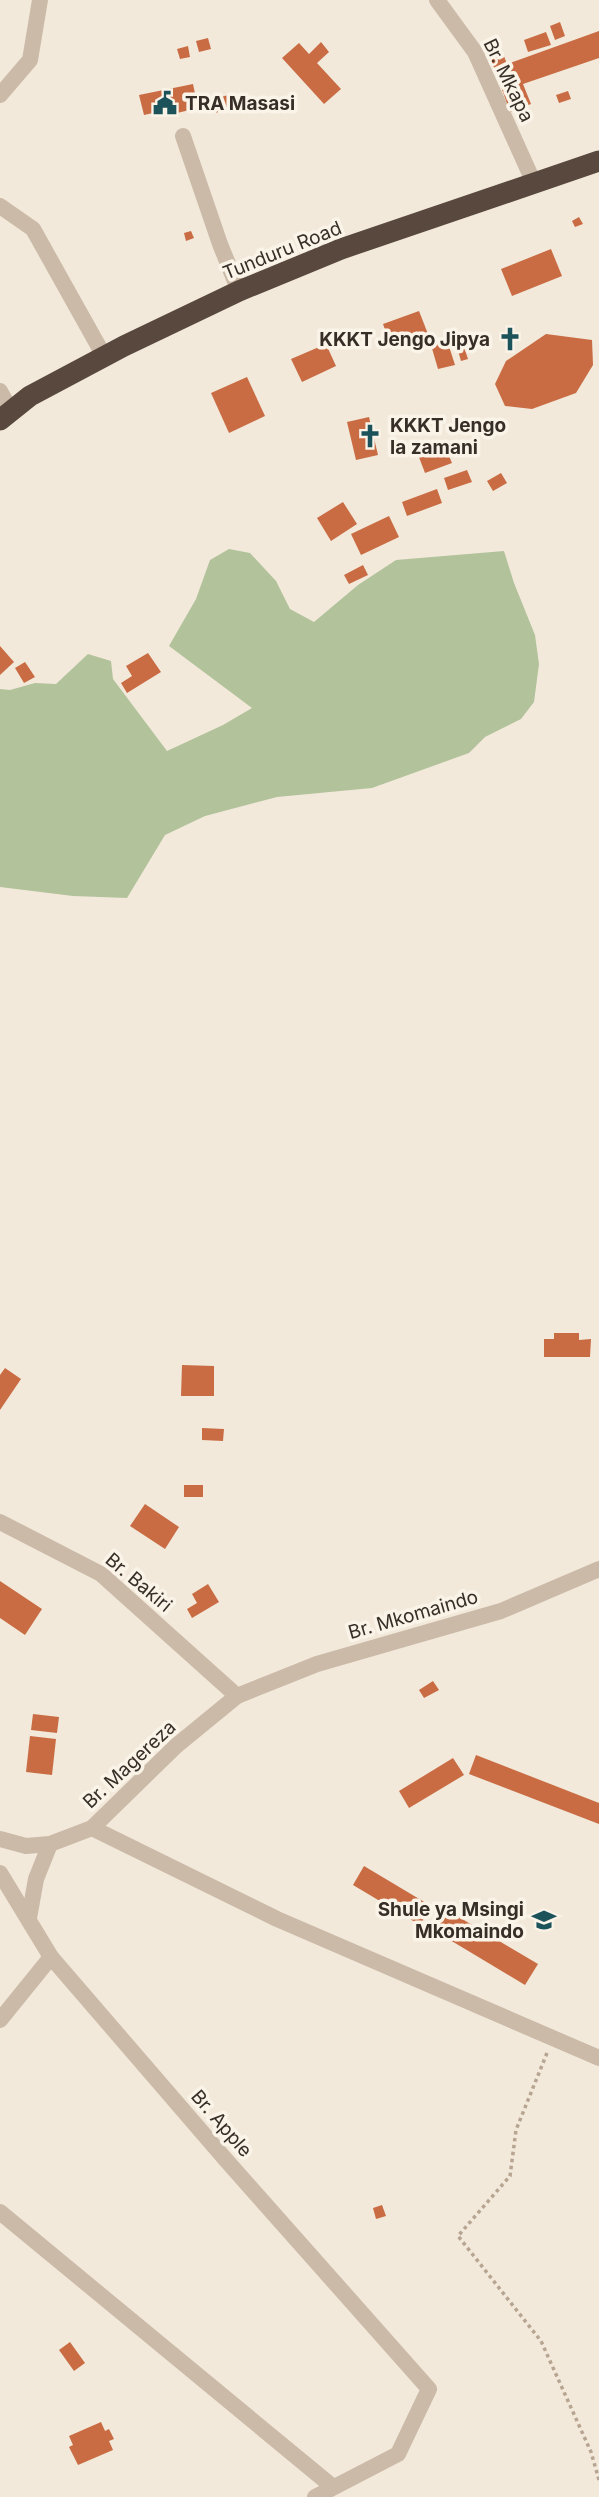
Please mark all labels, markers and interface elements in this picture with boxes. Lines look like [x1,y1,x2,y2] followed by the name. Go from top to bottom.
[478,35,539,126] street label: Br. Mkapa
[151,89,179,117] public building icon: TRA Masasi
[185,92,295,115] place label: TRA Masasi
[220,216,345,285] street label: Tunduru Road
[496,325,524,353] church icon: KKKT Jengo Jipya
[319,328,490,351] place label: KKKT Jengo Jipya
[390,414,506,459] place label: KKKT Jengo la zamani
[356,422,384,450] church icon: KKKT Jengo la zamani
[101,1548,176,1617] street label: Br. Bakiri
[346,1585,481,1644] street label: Br. Mkomaindo
[78,1716,181,1813] street label: Br. Magereza
[378,1898,524,1943] place label: Shule ya Msingi Mkomaindo
[530,1906,558,1934] school or university icon: Shule ya Msingi Mkomaindo
[186,2085,257,2162] street label: Br. Apple

